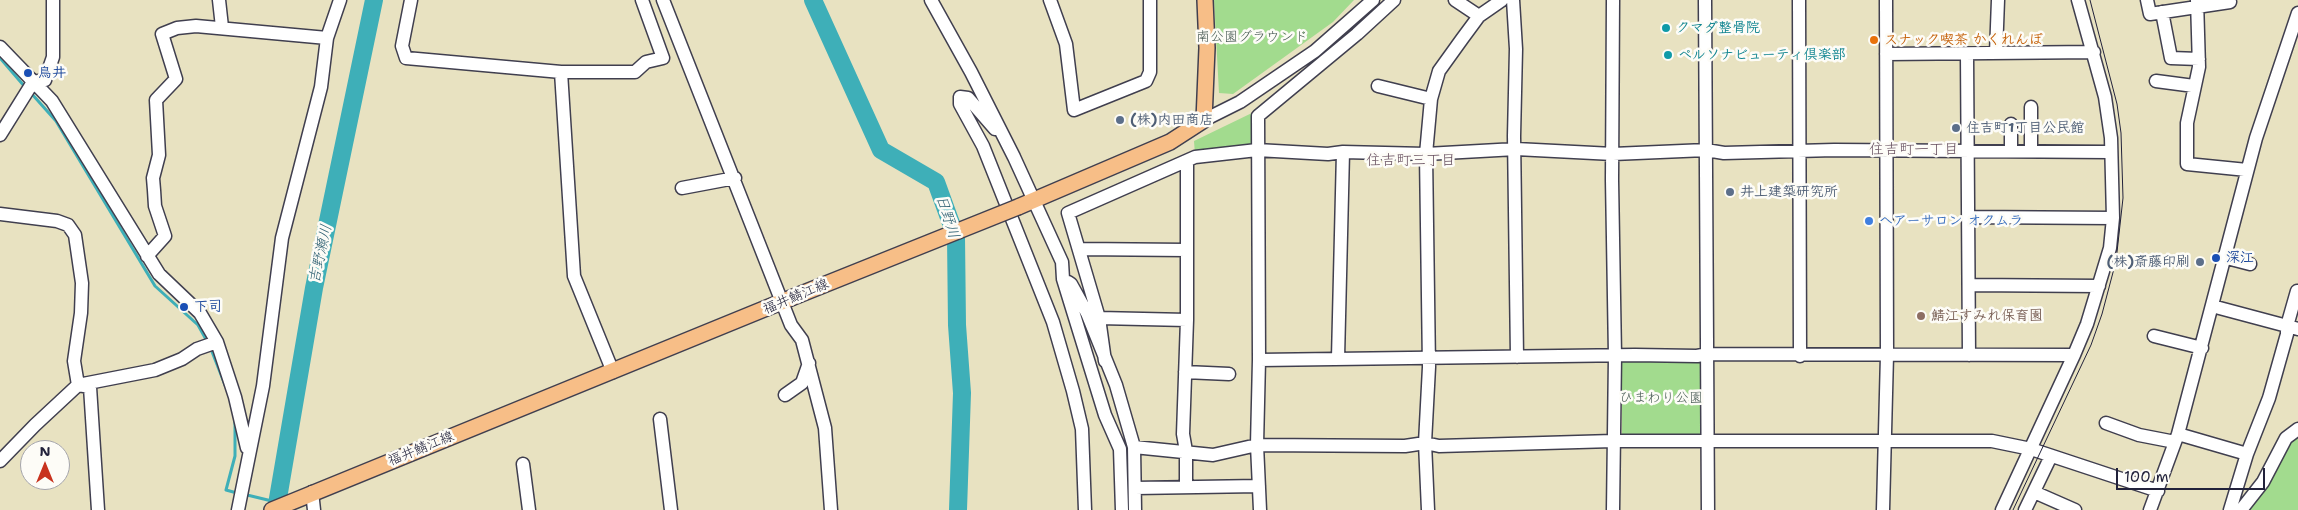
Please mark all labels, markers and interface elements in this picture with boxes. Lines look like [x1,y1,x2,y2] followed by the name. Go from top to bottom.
[1676,20,1760,36] place label: クマダ整骨院
[1660,22,1672,34] marker: クマダ整骨院
[1196,29,1308,45] park label: 南公園グラウンド
[1884,32,2043,48] place label: スナック喫茶 かくれんぼ
[1868,34,1880,46] marker: スナック喫茶 かくれんぼ
[1678,47,1846,63] place label: ペルソナビューティ倶楽部
[1662,49,1674,61] marker: ペルソナビューティ倶楽部
[38,65,66,81] place label: 鳥井
[22,67,34,79] marker: 鳥井
[1130,112,1213,128] place label: (株)内田商店
[1114,114,1126,126] marker: (株)内田商店
[1966,120,2084,136] place label: 住吉町1丁目公民館
[1950,122,1962,134] marker: 住吉町1丁目公民館
[1869,141,1959,159] district label: 住吉町一丁目
[1366,152,1456,170] district label: 住吉町三丁目
[1740,184,1838,200] place label: 井上建築研究所
[1724,186,1736,198] marker: 井上建築研究所
[931,193,963,241] water label: 日野川
[1879,213,2023,229] place label: ヘアーサロン オクムラ
[1863,215,1875,227] marker: ヘアーサロン オクムラ
[306,223,336,285] water label: 吉野瀬川
[2226,250,2254,266] place label: 深江
[2210,252,2222,264] marker: 深江
[2107,254,2190,270] place label: (株)斎藤印刷
[2194,256,2206,268] marker: (株)斎藤印刷
[761,276,831,318] street label: 福井鯖江線
[194,299,222,315] place label: 下司
[178,301,190,313] marker: 下司
[1931,308,2043,324] place label: 鯖江すみれ保育園
[1915,310,1927,322] marker: 鯖江すみれ保育園
[1619,390,1703,406] park label: ひまわり公園
[385,428,457,470] street label: 福井鯖江線
[20,440,70,490] north arrow
[39,442,51,460] text: N
[2118,458,2267,490] scale bar
[2124,467,2169,487] text: 100 m

